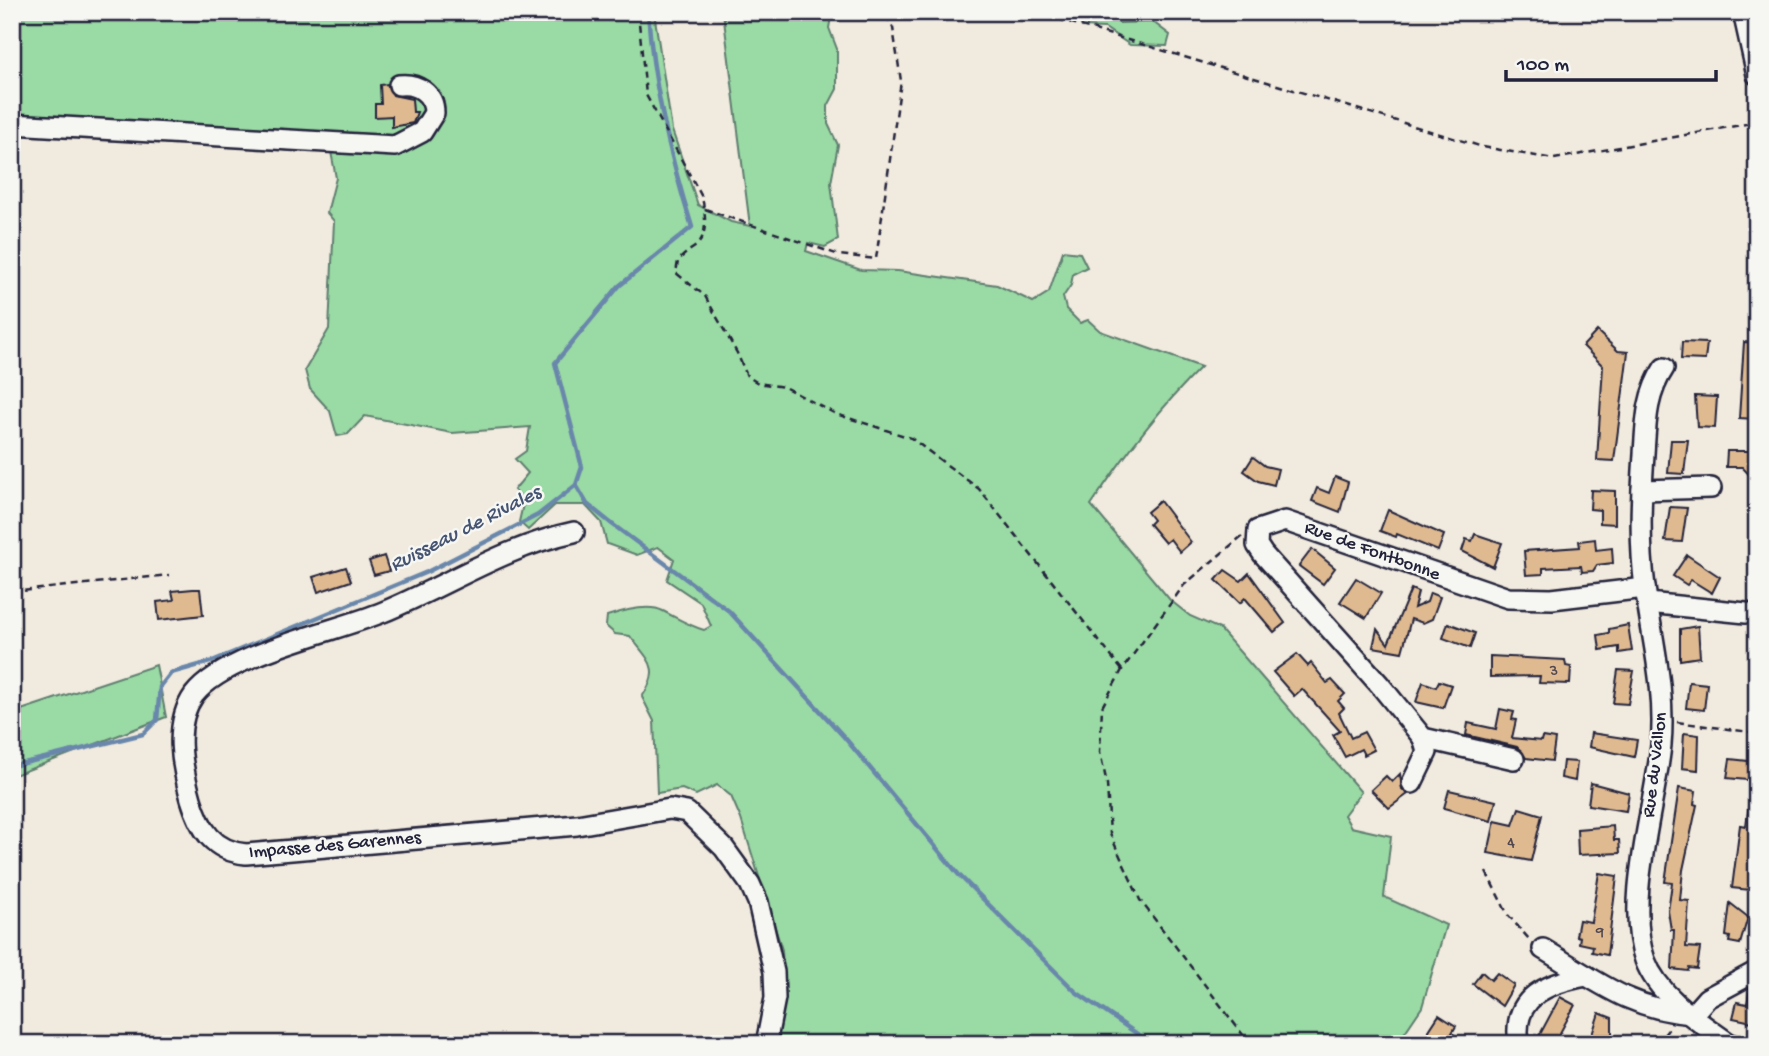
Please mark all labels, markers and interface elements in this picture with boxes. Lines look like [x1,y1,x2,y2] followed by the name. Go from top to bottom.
[1506,38,1716,82] scale bar
[1516,54,1569,79] text: 100 m
[386,480,548,579] water label: Ruisseau de Rivales
[1301,517,1443,587] street label: Rue de Fontbonne
[1549,663,1558,682] house number: 3
[1638,711,1674,819] street label: Rue du Vallon
[248,827,423,865] street label: Impasse des Garennes
[1507,835,1515,854] house number: 4
[1595,924,1604,943] house number: 9

